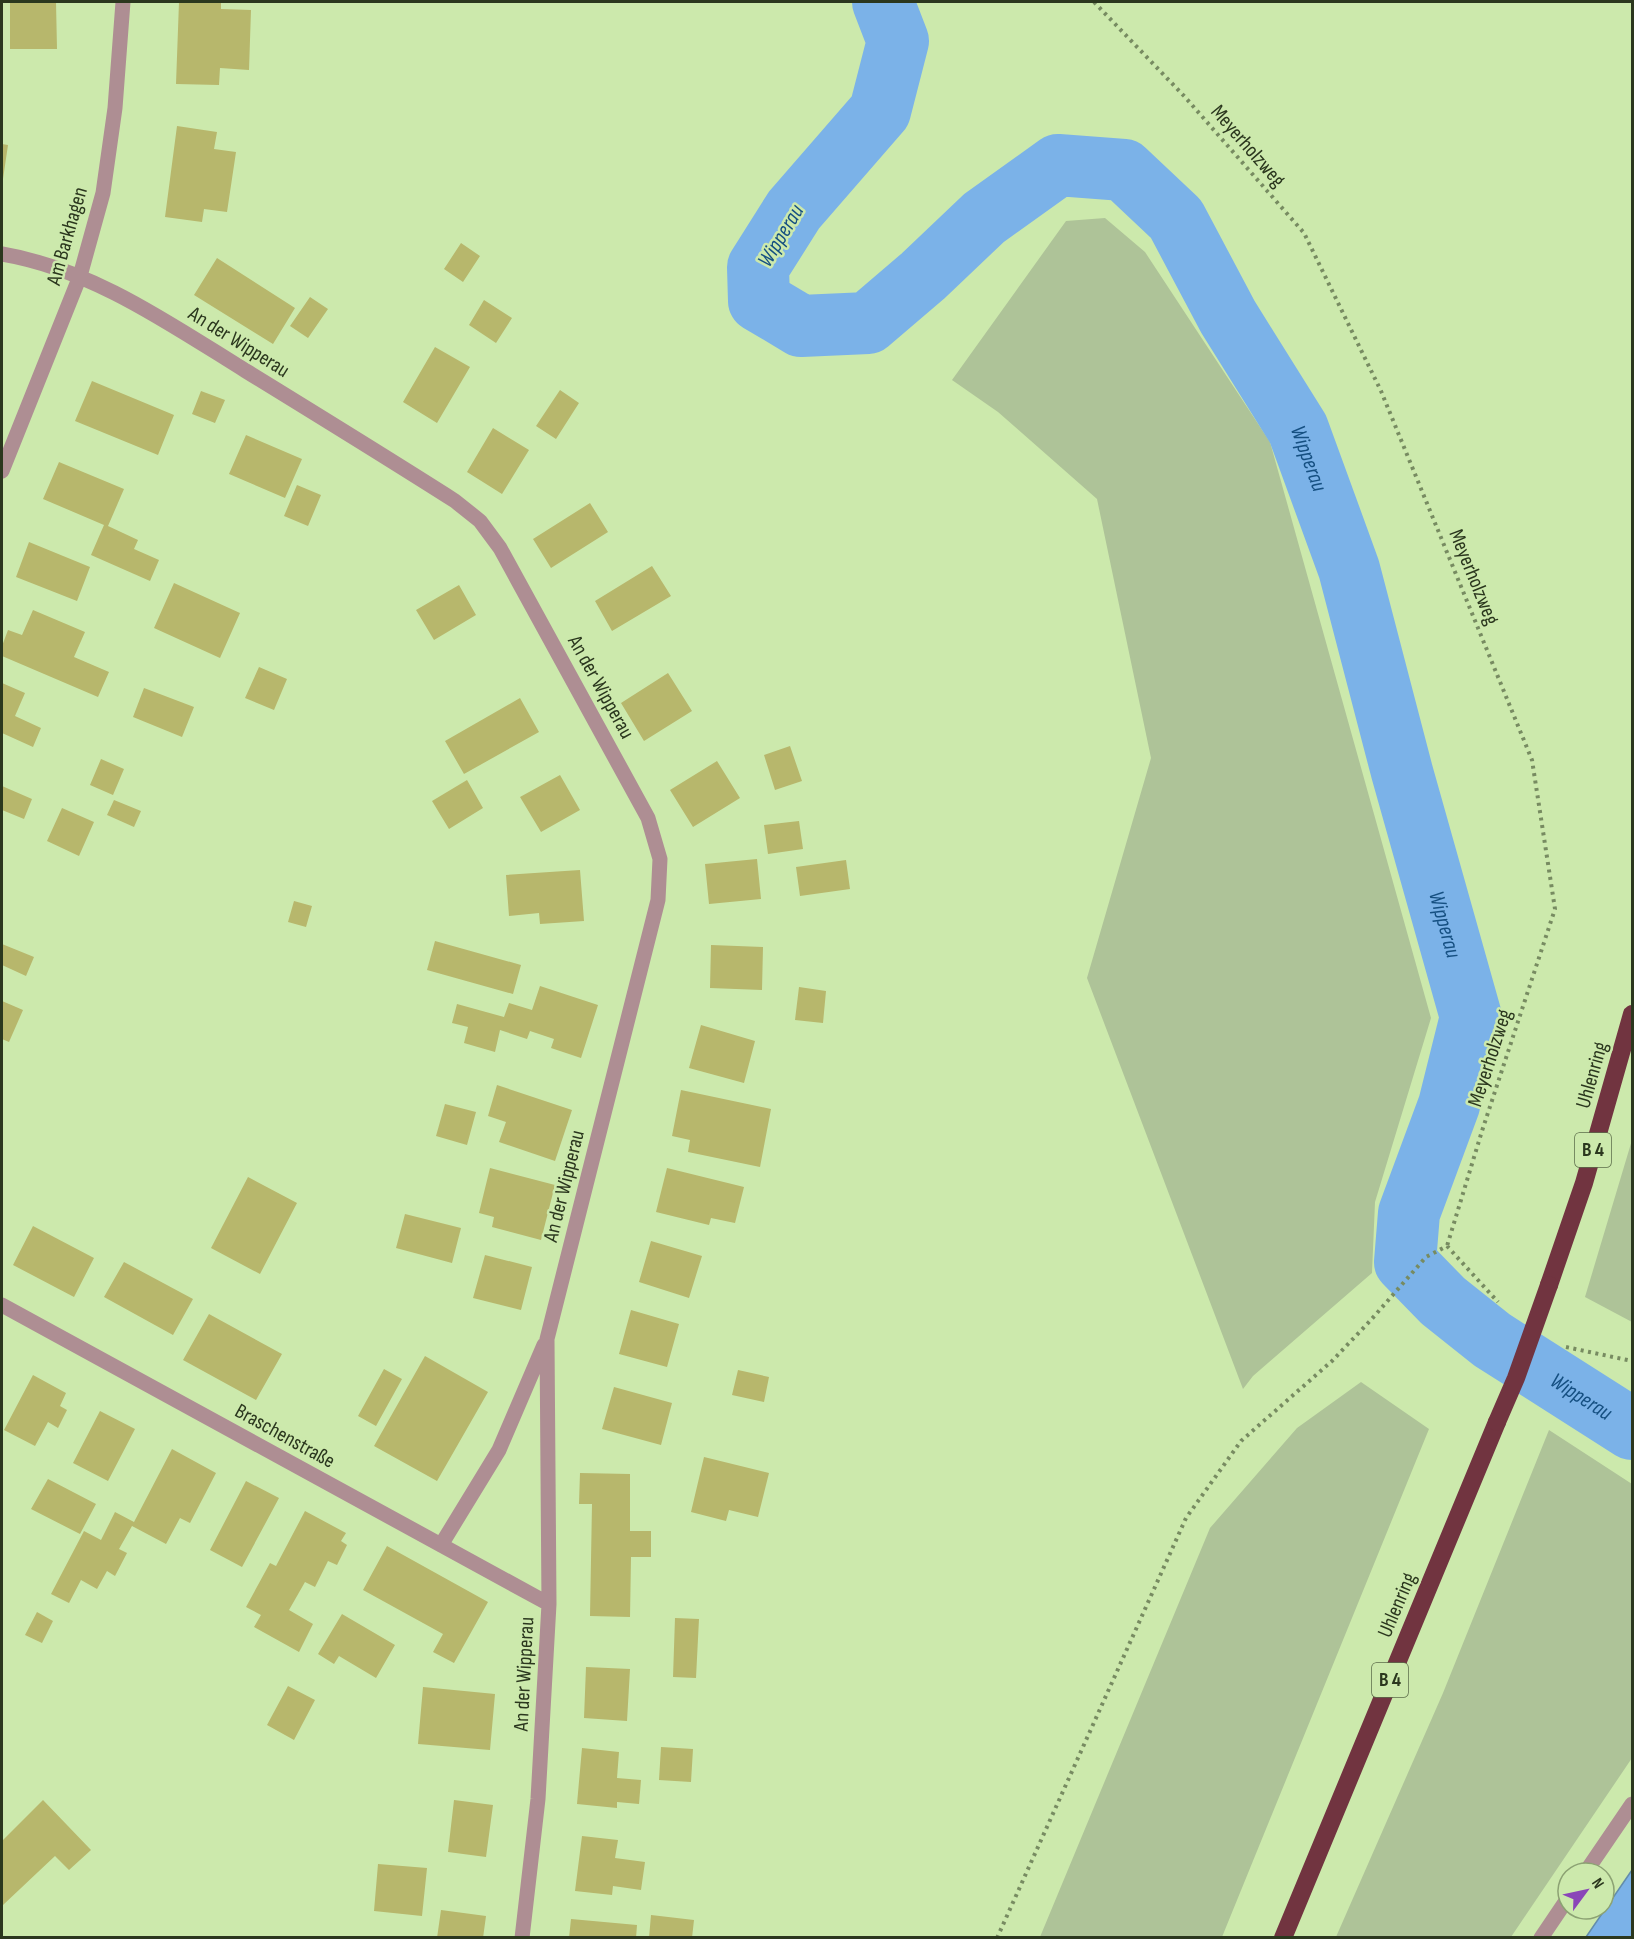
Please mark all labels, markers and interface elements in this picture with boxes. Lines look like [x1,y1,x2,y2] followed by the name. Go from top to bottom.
[1205,100,1291,192] street label: Meyerholzweg
[41,184,93,289] street label: Am Barkhagen
[752,200,810,272] water label: Wipperau
[183,301,294,383] street label: An der Wipperau
[1284,422,1333,495] water label: Wipperau
[1444,526,1504,628] street label: Meyerholzweg
[562,630,640,743] street label: An der Wipperau
[1423,888,1467,961] water label: Wipperau
[1463,1006,1517,1110] street label: Meyerholzweg
[1571,1039,1613,1111] street label: Uhlenring
[538,1128,590,1245] street label: An der Wipperau
[1575,1133,1611,1167] road number: B 4
[1545,1367,1617,1426] water label: Wipperau
[231,1398,339,1474] street label: Braschenstraße
[1372,1569,1422,1641] street label: Uhlenring
[508,1616,539,1733] street label: An der Wipperau
[1372,1663,1408,1697] road number: B 4
[1556,1861,1616,1921] north arrow
[1587,1875,1608,1892] text: N

